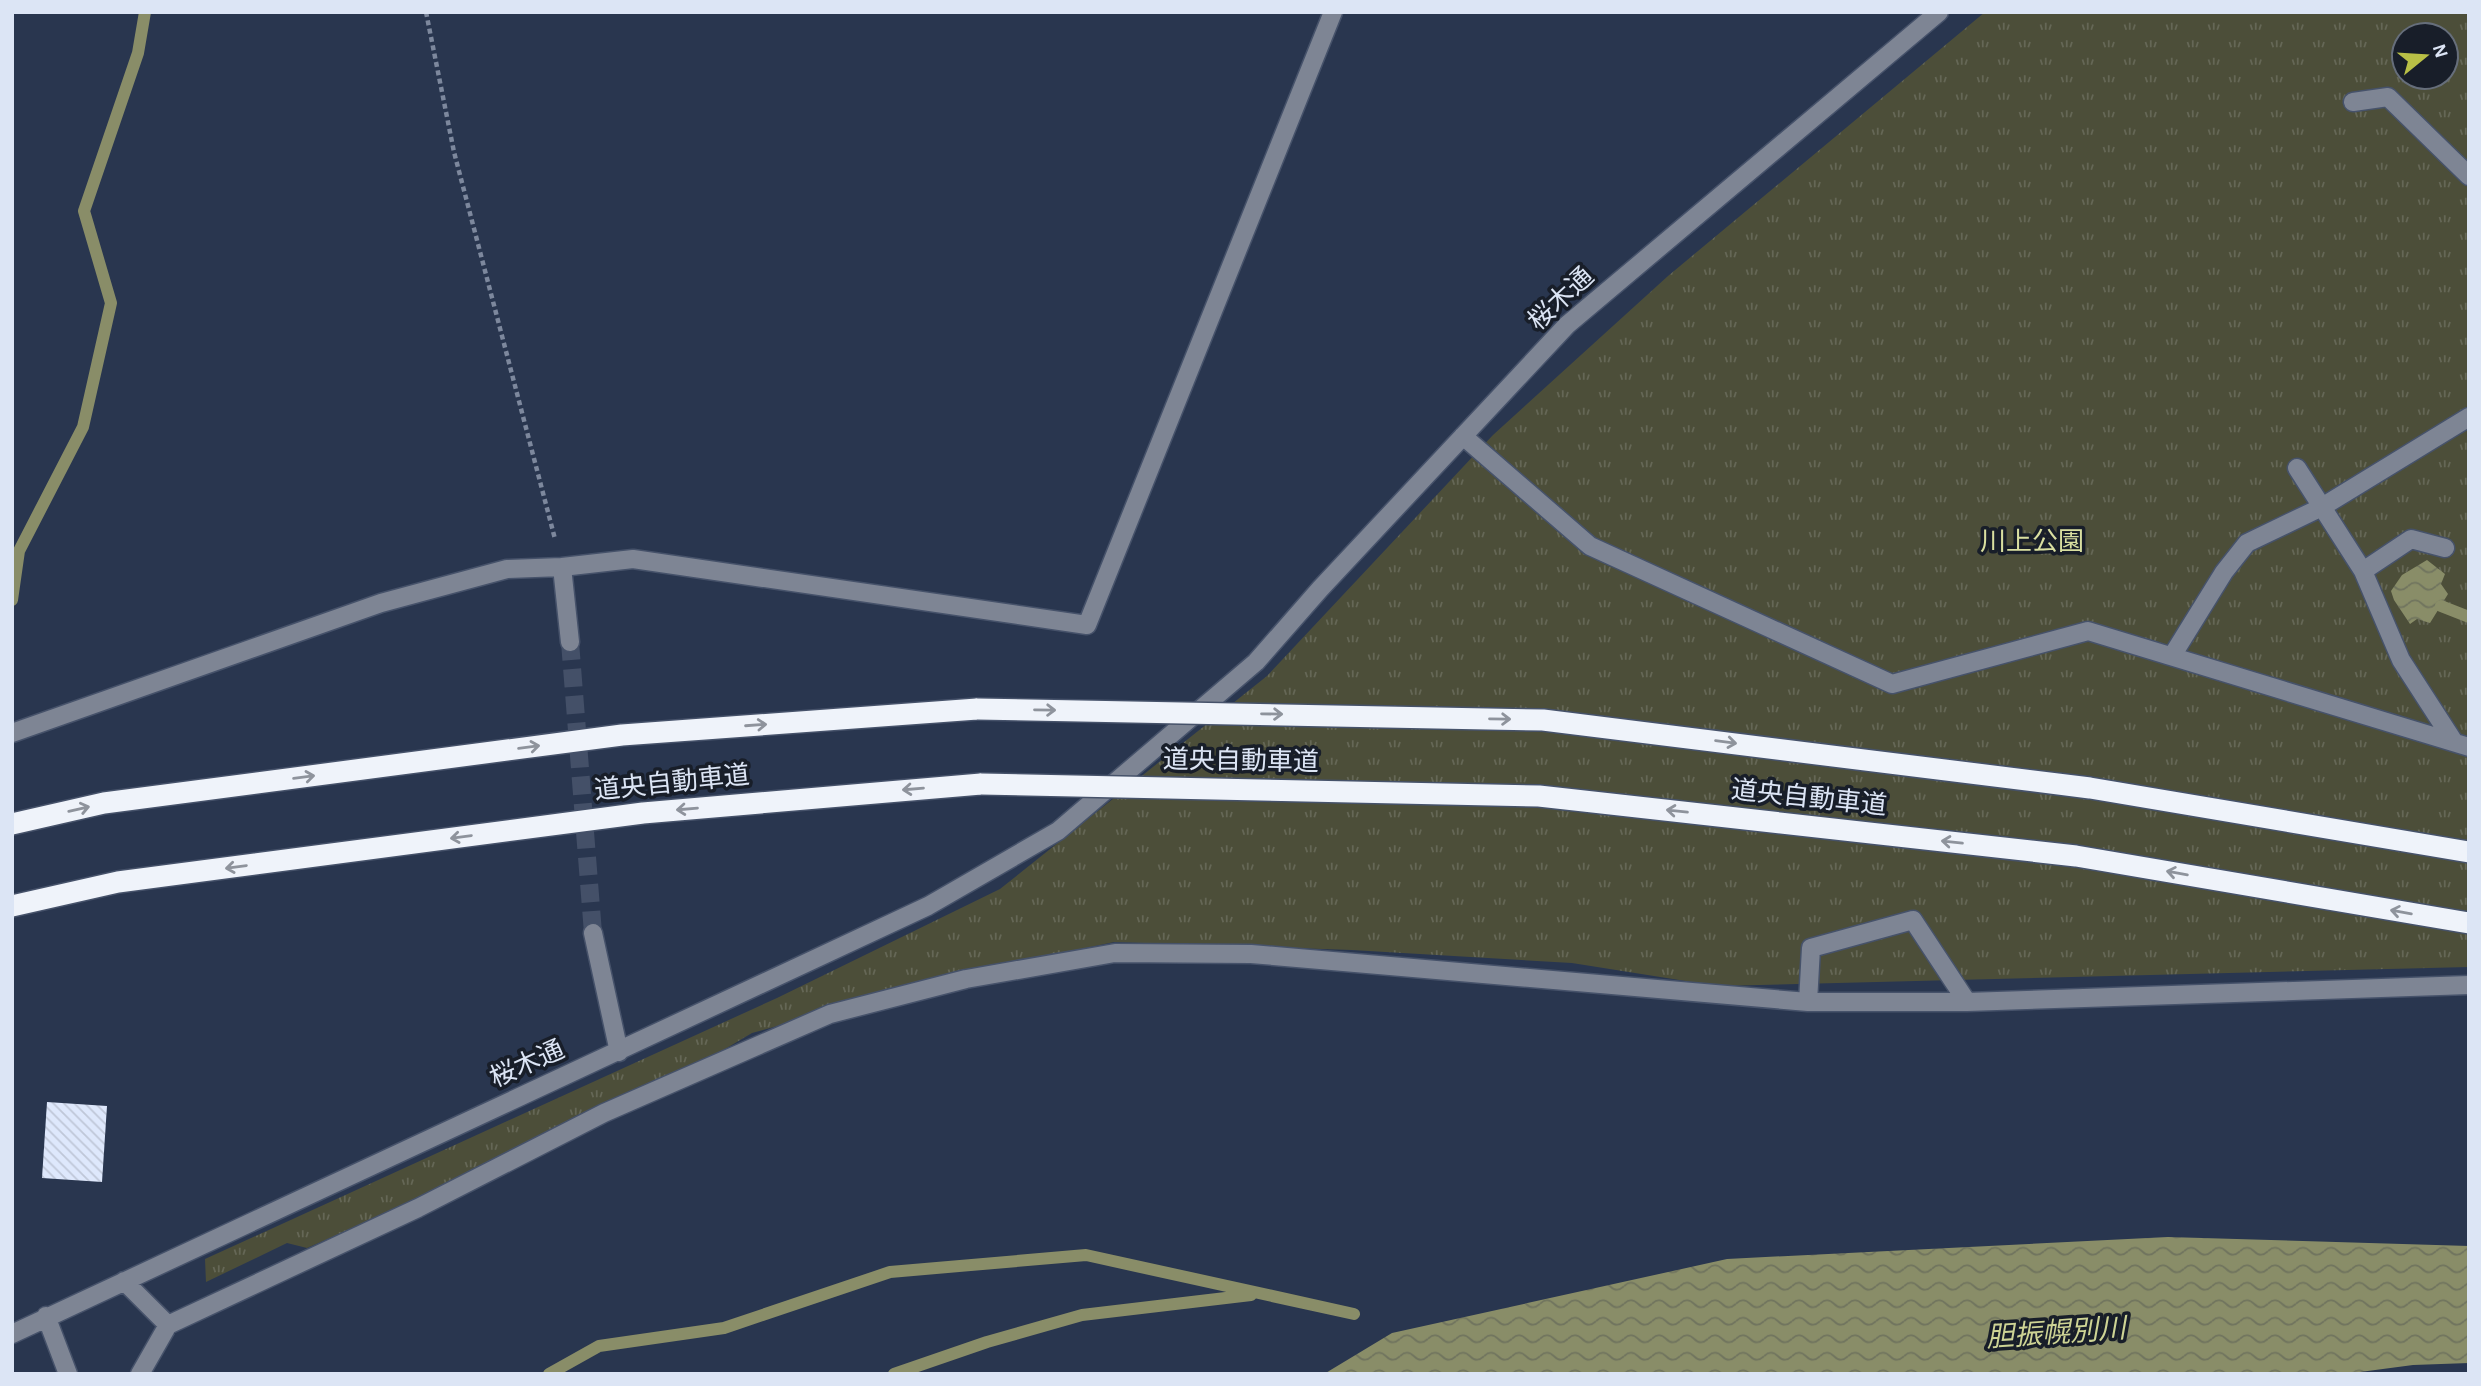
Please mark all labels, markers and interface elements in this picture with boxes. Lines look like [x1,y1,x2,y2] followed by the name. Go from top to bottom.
[2390,21,2460,91] north arrow
[2429,42,2451,60] text: N
[1523,262,1598,335] street label: 桜木通
[1980,528,2084,555] park label: 川上公園
[1033,703,1056,717] one-way arrow
[1261,708,1284,721] one-way arrow
[1488,712,1511,726] one-way arrow
[744,718,767,731] one-way arrow
[1714,736,1737,749] one-way arrow
[518,741,540,754] one-way arrow
[1163,745,1319,775] street label: 道央自動車道
[593,760,751,804] street label: 道央自動車道
[292,770,315,783] one-way arrow
[1730,775,1888,819] street label: 道央自動車道
[903,783,925,796] one-way arrow
[67,801,90,815] one-way arrow
[676,803,699,816] one-way arrow
[1666,805,1689,818] one-way arrow
[450,830,473,843] one-way arrow
[1941,835,1964,848] one-way arrow
[225,860,247,873] one-way arrow
[2166,866,2189,879] one-way arrow
[2391,905,2413,918] one-way arrow
[486,1035,568,1092] street label: 桜木通
[1985,1313,2130,1353] water label: 胆振幌別川

